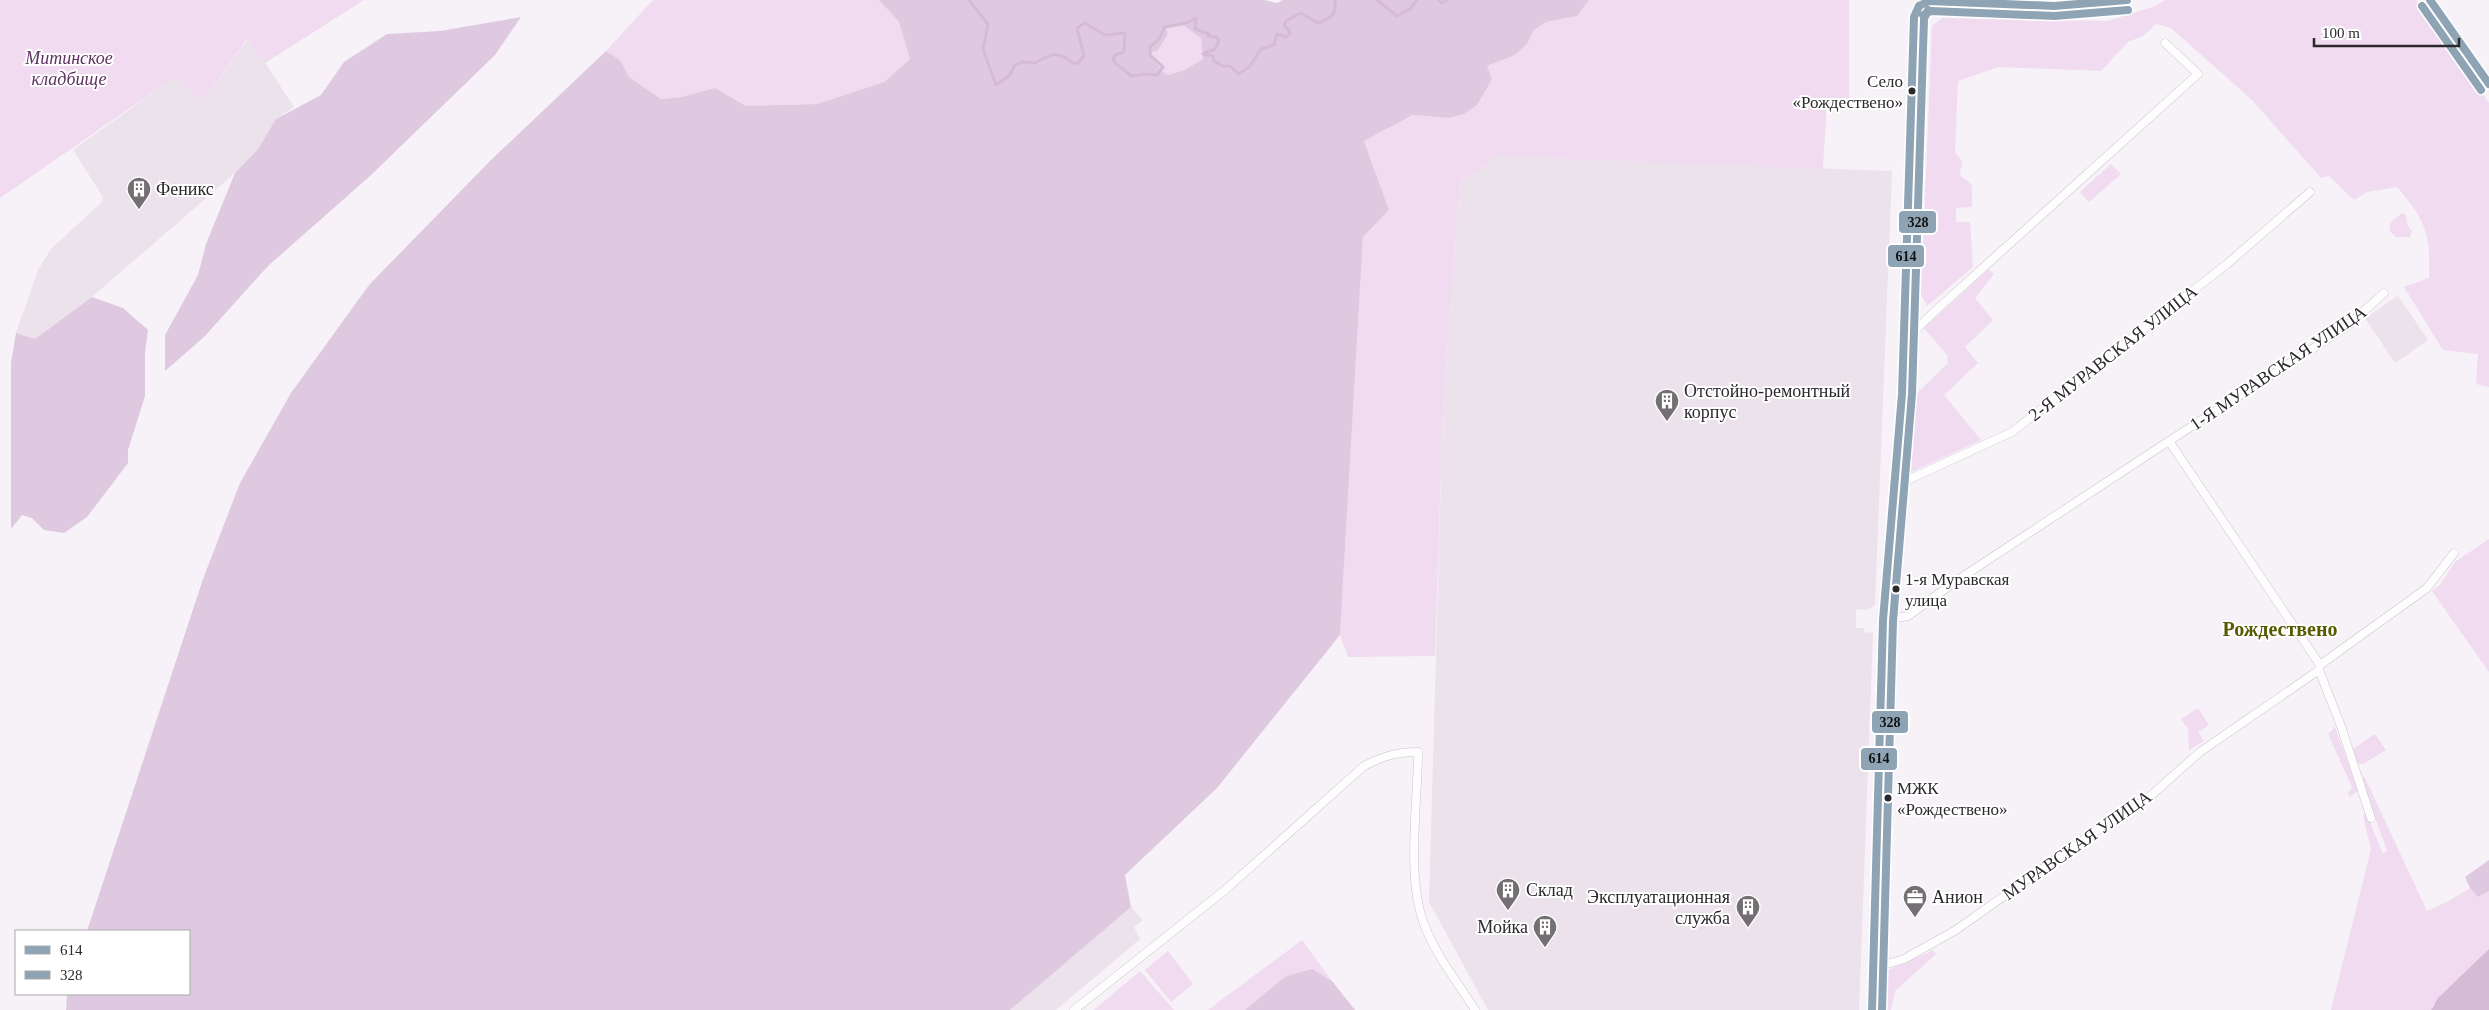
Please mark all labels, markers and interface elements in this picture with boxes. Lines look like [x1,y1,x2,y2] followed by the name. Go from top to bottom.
[2314,15,2459,47] scale bar
[2322,25,2360,41] text: 100 m
[24,48,113,89] park label: Митинское кладбище
[1792,72,1903,112] place label: Село «Рождествено»
[1907,86,1917,96] marker: Село «Рождествено»
[126,176,152,210] building icon: Феникс
[156,179,214,199] place label: Феникс
[1898,210,1937,234] line badge: 328
[1908,215,1929,230] text: 328
[1887,244,1925,268] line badge: 614
[1896,249,1917,264] text: 614
[2025,281,2201,425] street label: 2-Я МУРАВСКАЯ УЛИЦА
[2186,301,2370,435] street label: 1-Я МУРАВСКАЯ УЛИЦА
[1684,381,1851,422] place label: Отстойно-ремонтный корпус
[1654,388,1680,422] building icon: Отстойно-ремонтный корпус
[1905,570,2009,610] place label: 1-я Муравская улица
[1891,584,1901,594] marker: 1-я Муравская улица
[2223,618,2337,640] district label: Рождествено
[1871,710,1909,734] line badge: 328
[1880,715,1901,730] text: 328
[1860,747,1898,771] line badge: 614
[1869,751,1890,766] text: 614
[1897,779,2008,819] place label: МЖК «Рождествено»
[1999,786,2155,904] street label: МУРАВСКАЯ УЛИЦА
[1883,793,1893,803] marker: МЖК «Рождествено»
[1495,877,1521,911] building icon: Склад
[1526,880,1573,900] place label: Склад
[1902,884,1928,918] office icon: Анион
[1587,887,1730,928] place label: Эксплуатационная служба
[1932,887,1983,907] place label: Анион
[1735,894,1761,928] building icon: Эксплуатационная служба
[1532,914,1558,948] building icon: Мойка
[1477,917,1528,937] place label: Мойка
[15,930,190,995] legend
[60,942,83,958] text: 614
[60,967,83,983] text: 328

